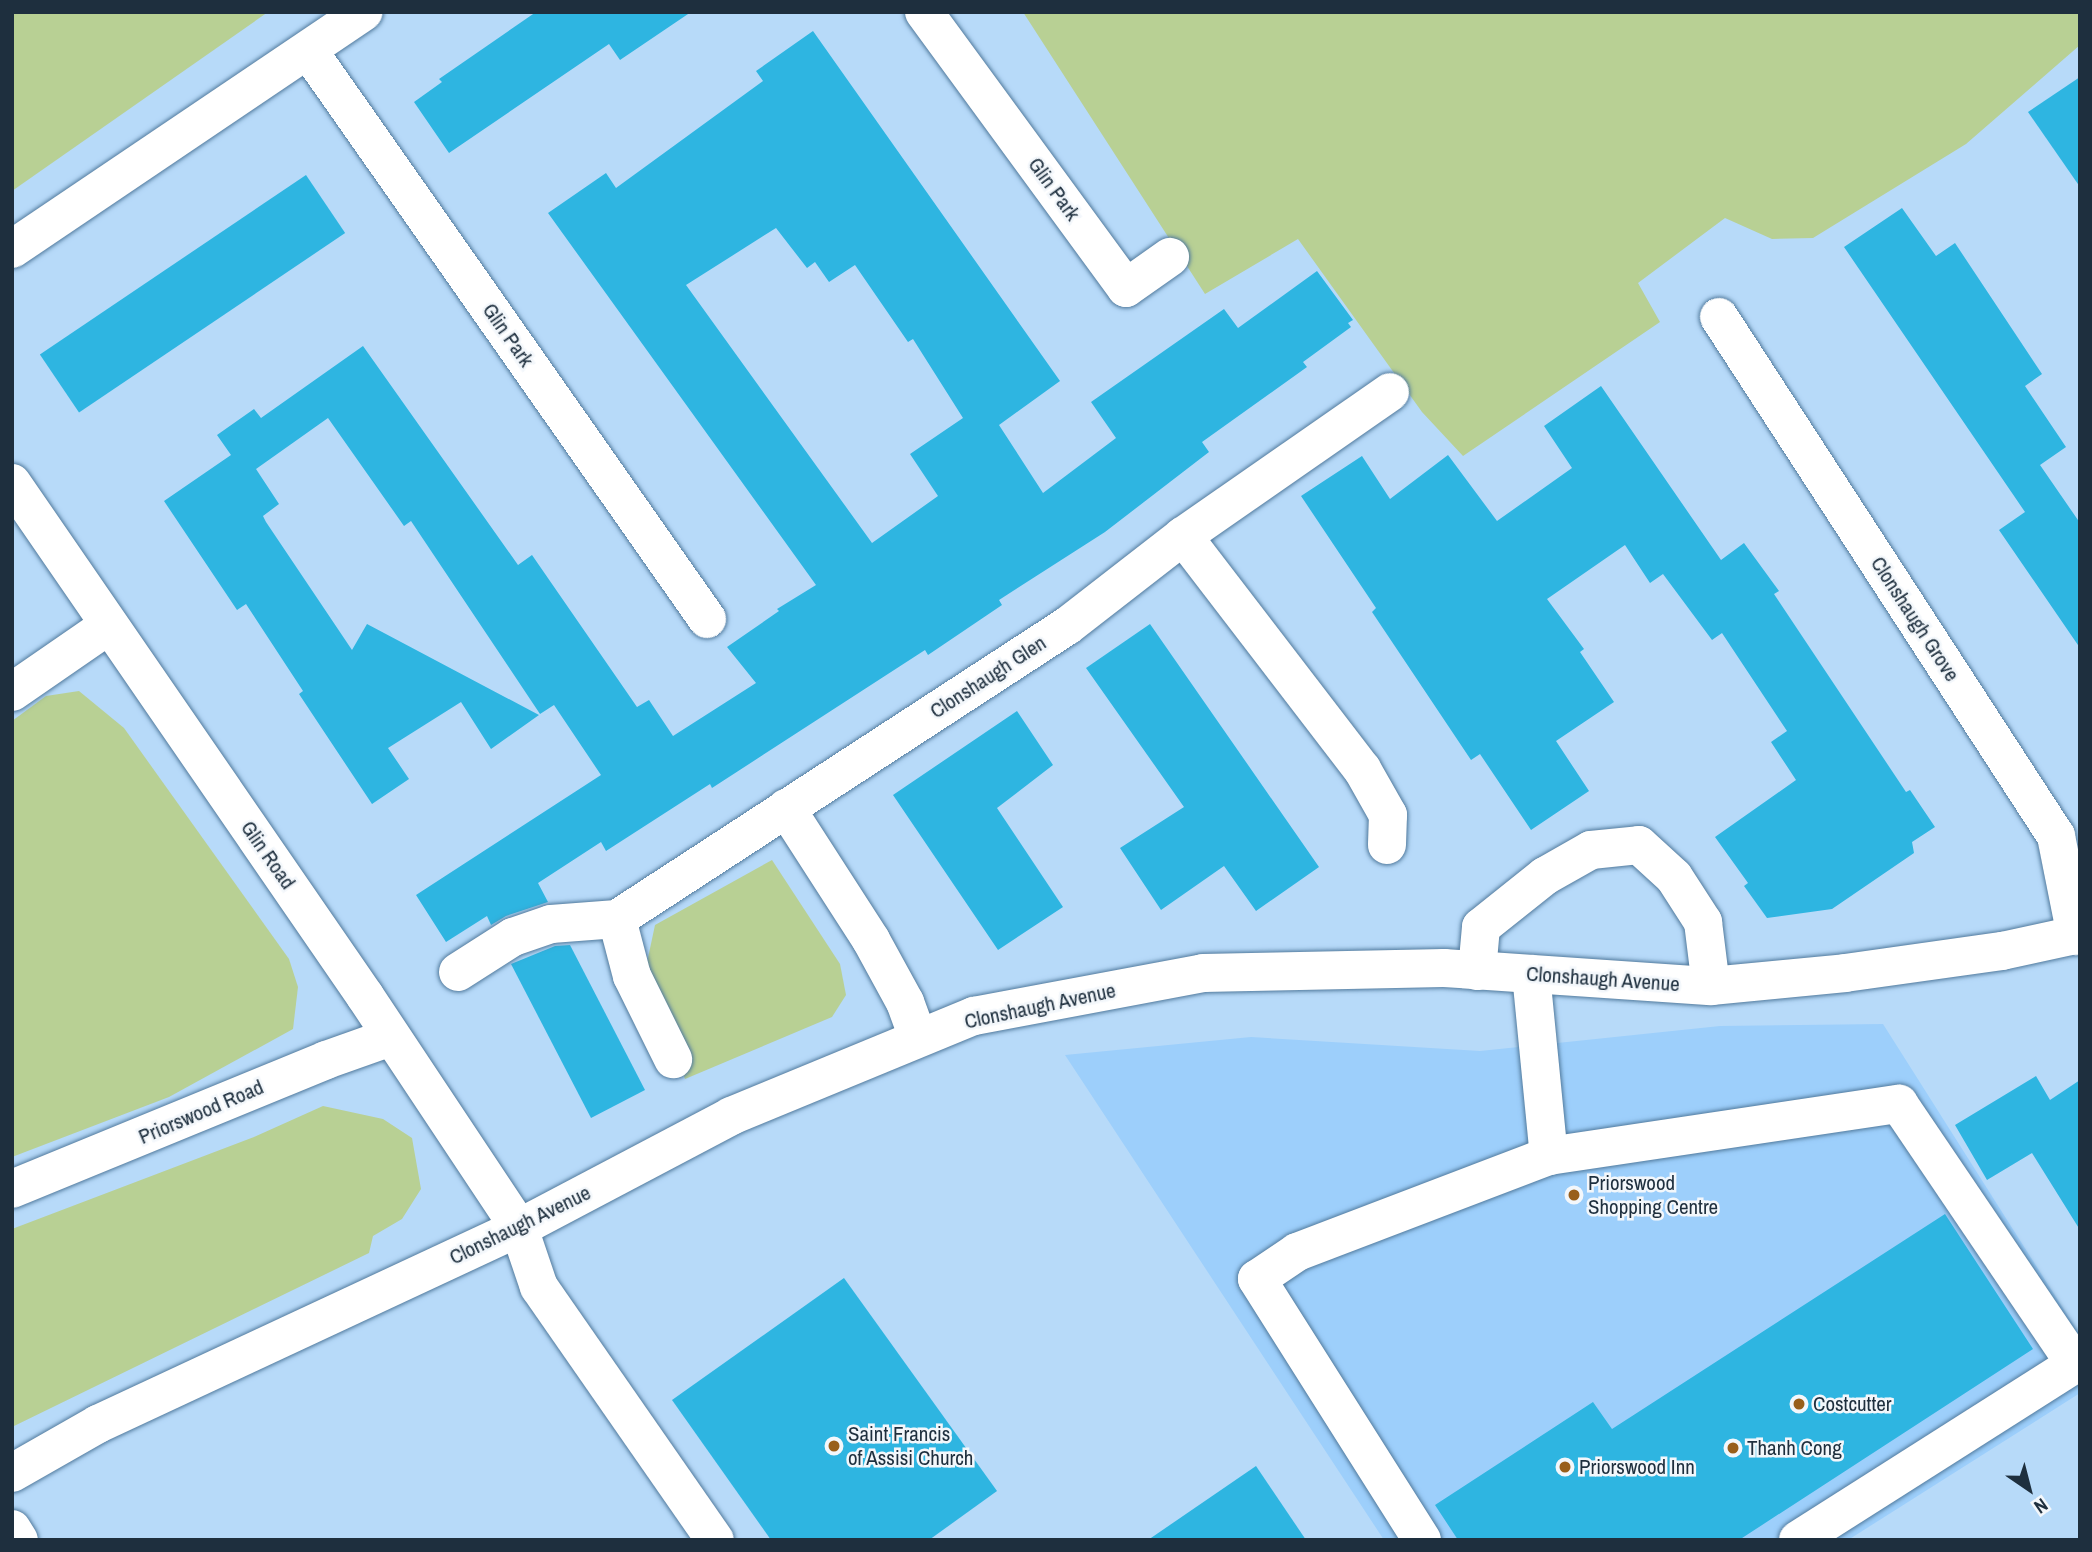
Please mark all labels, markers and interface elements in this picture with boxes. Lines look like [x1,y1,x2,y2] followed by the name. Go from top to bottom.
[1023,153,1085,225] street label: Glin Park
[477,298,539,372] street label: Glin Park
[1865,552,1965,686] street label: Clonshaugh Grove
[925,630,1051,724] street label: Clonshaugh Glen
[235,816,301,894] street label: Glin Road
[1525,961,1681,997] street label: Clonshaugh Avenue
[962,978,1118,1034] street label: Clonshaugh Avenue
[135,1074,267,1150] street label: Priorswood Road
[1588,1170,1718,1220] place label: Priorswood Shopping Centre
[445,1180,595,1270] street label: Clonshaugh Avenue
[1566,1187,1582,1203] marker: Priorswood Shopping Centre
[1813,1391,1891,1417] place label: Costcutter
[1791,1396,1807,1412] marker: Costcutter
[848,1421,974,1471] place label: Saint Francis of Assisi Church
[1747,1435,1842,1461] place label: Thanh Cong
[826,1438,842,1454] marker: Saint Francis of Assisi Church
[1725,1440,1741,1456] marker: Thanh Cong
[1579,1454,1695,1480] place label: Priorswood Inn
[1994,1454,2064,1524] north arrow
[1557,1459,1573,1475] marker: Priorswood Inn
[2029,1492,2053,1520] text: N

